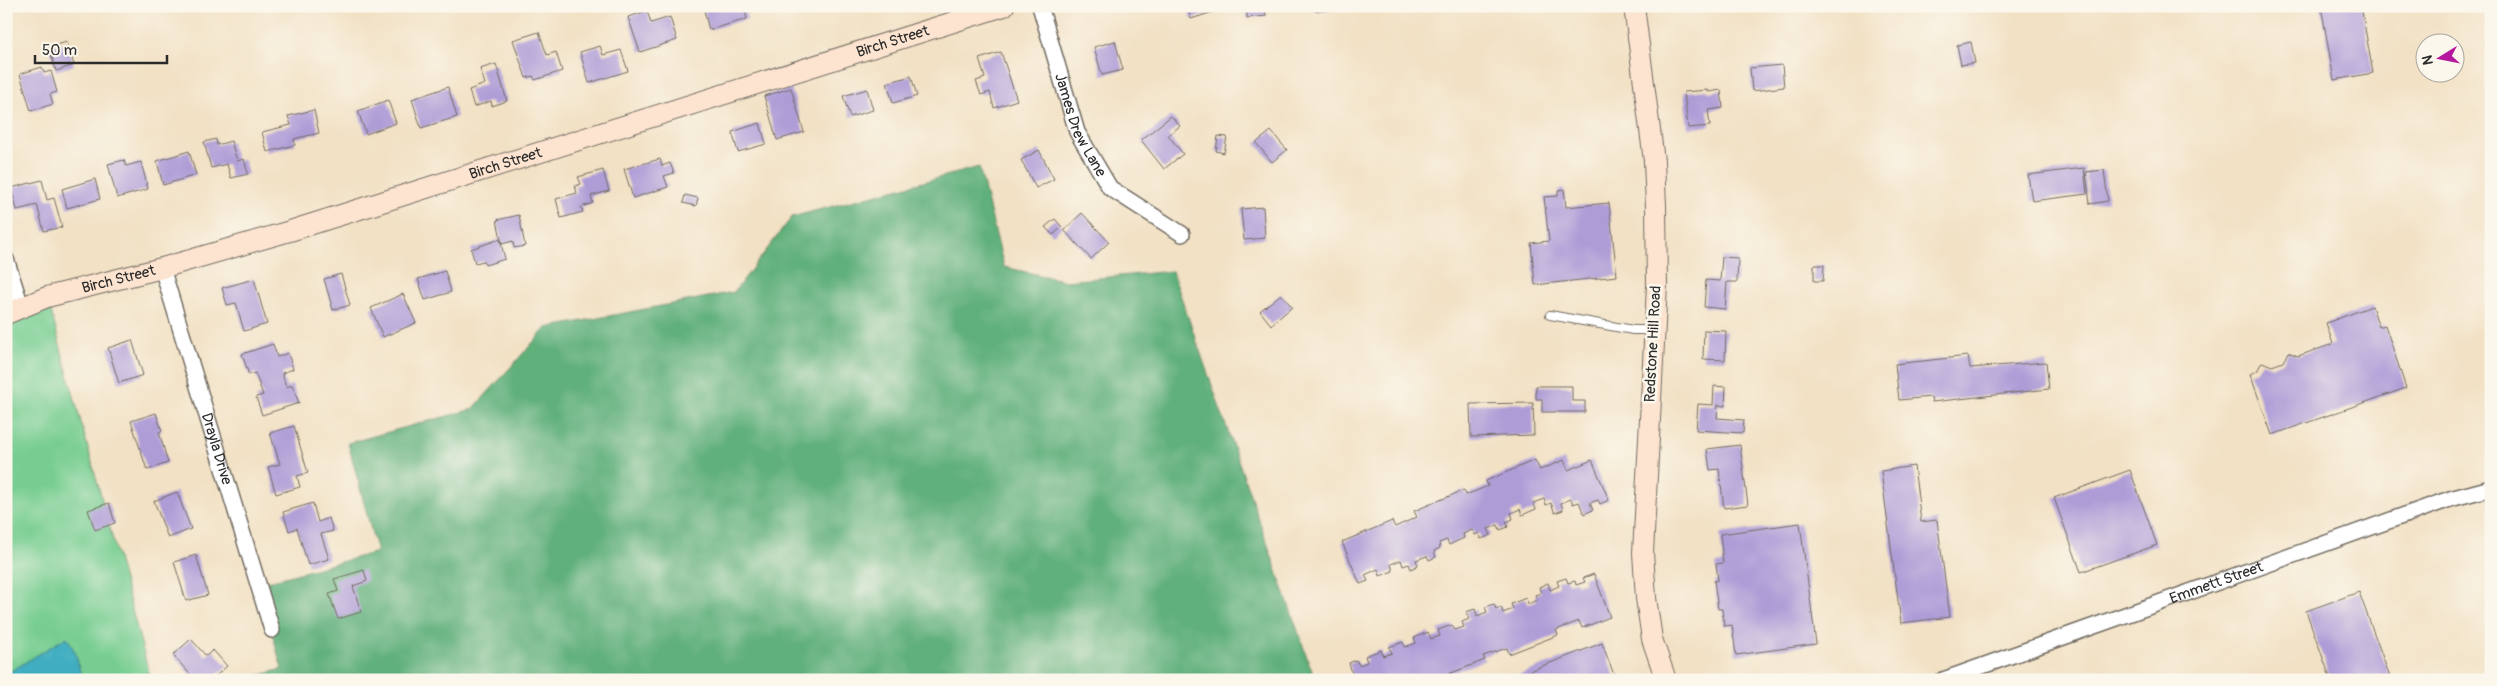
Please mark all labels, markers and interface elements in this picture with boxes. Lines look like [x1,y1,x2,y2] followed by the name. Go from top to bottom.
[854,20,932,61] street label: Birch Street
[35,32,168,64] scale bar
[2414,32,2464,82] north arrow
[42,41,77,60] text: 50 m
[2418,54,2437,66] text: N
[1051,71,1111,181] street label: James Drew Lane
[467,142,545,184] street label: Birch Street
[80,260,158,297] street label: Birch Street
[1640,285,1666,403] street label: Redstone Hill Road
[197,411,237,488] street label: Drayla Drive
[2167,557,2266,608] street label: Emmett Street

